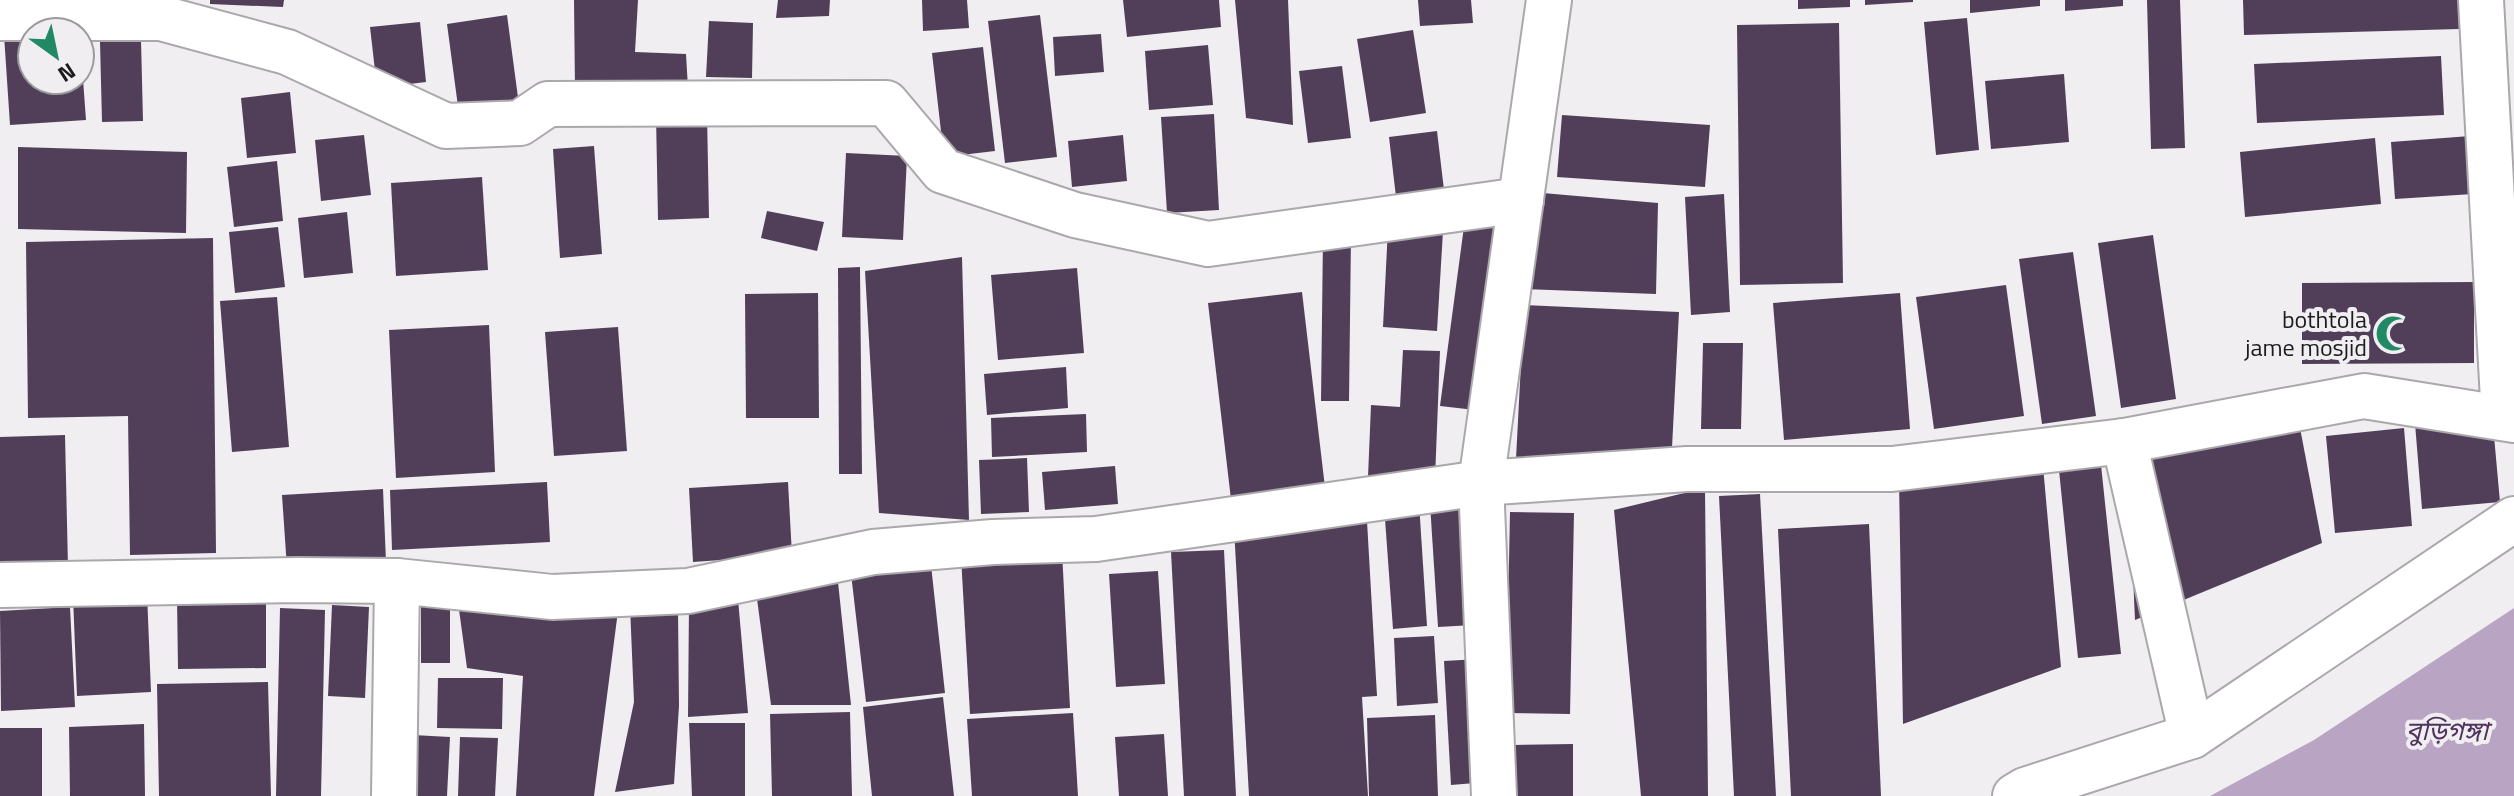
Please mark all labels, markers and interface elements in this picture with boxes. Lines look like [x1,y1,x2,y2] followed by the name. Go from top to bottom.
[16,16,96,96] north arrow
[51,54,83,91] text: N
[2243,301,2367,365] place label: bothtola jame mosjid
[2374,315,2412,353] mosque icon: bothtola jame mosjid
[2406,711,2493,750] water label: বুড়িগঙ্গা

